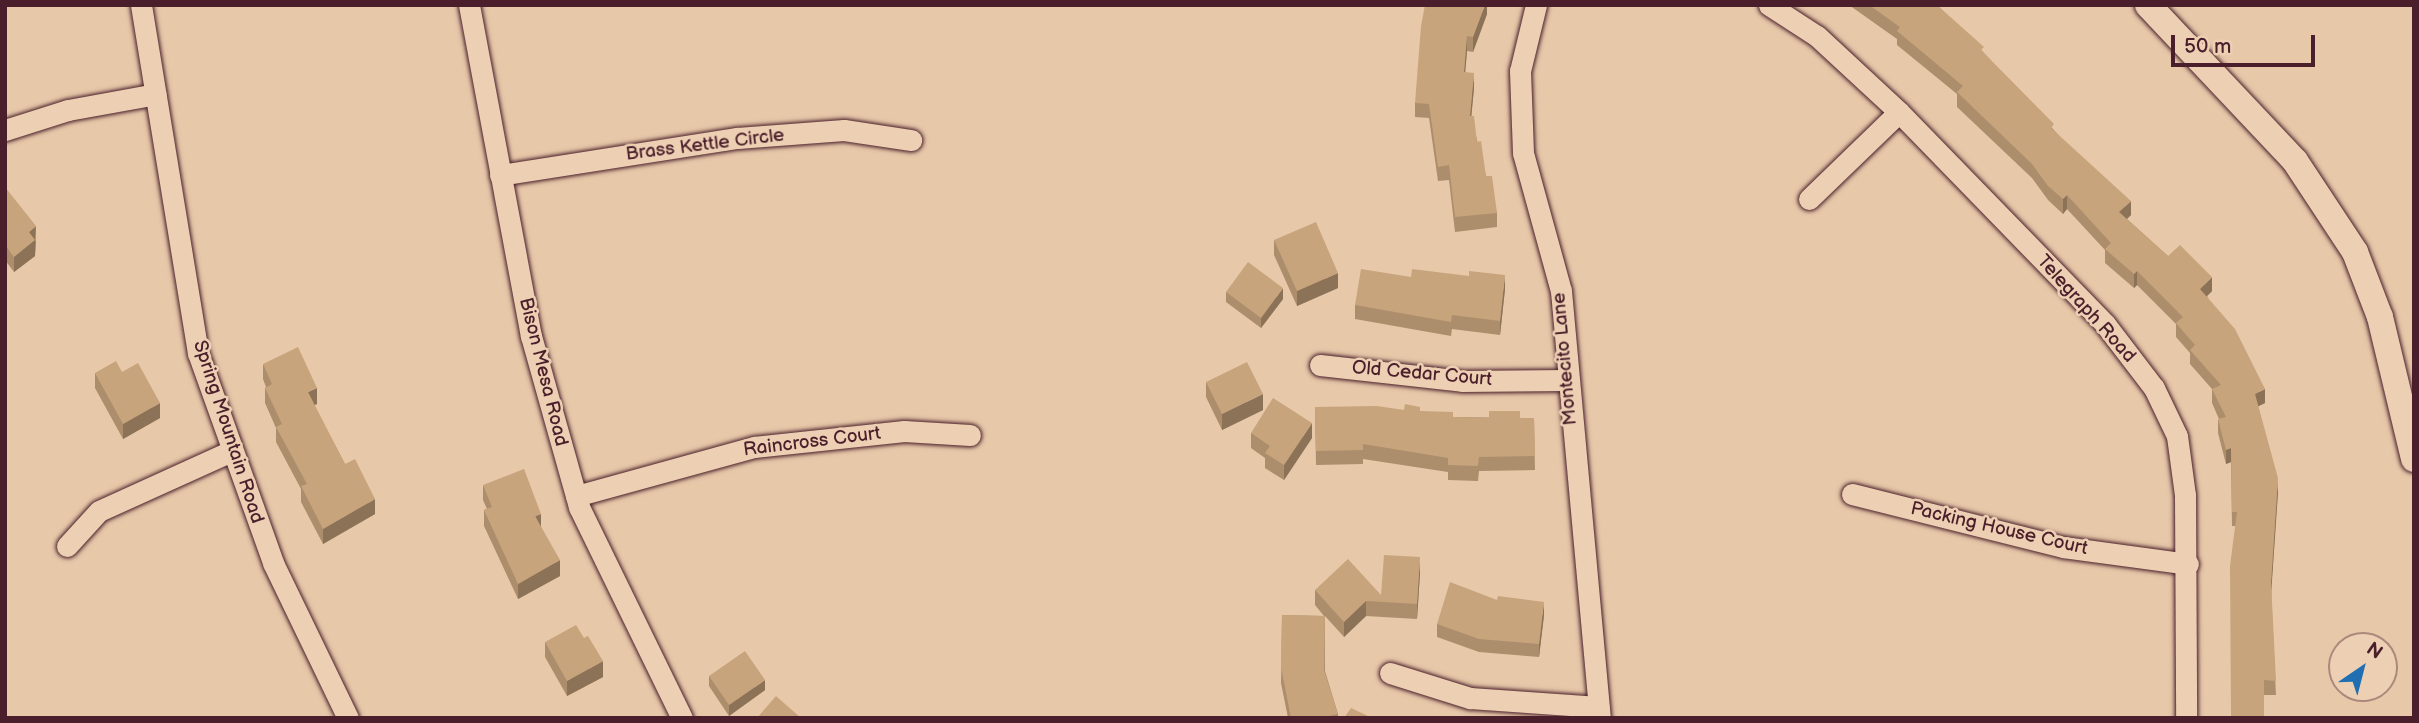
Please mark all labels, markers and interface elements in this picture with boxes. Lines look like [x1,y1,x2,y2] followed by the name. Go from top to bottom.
[2174,21,2318,65] scale bar
[2184,34,2231,59] text: 50 m
[624,124,786,166] street label: Brass Kettle Circle
[2032,251,2140,367] street label: Telegraph Road
[1548,292,1582,426] street label: Montecito Lane
[514,295,572,449] street label: Bison Mesa Road
[188,338,268,526] street label: Spring Mountain Road
[1351,357,1493,391] street label: Old Cedar Court
[742,422,882,462] street label: Raincross Court
[1908,498,2090,560] street label: Packing House Court
[2328,632,2398,702] north arrow
[2362,638,2387,665] text: N

